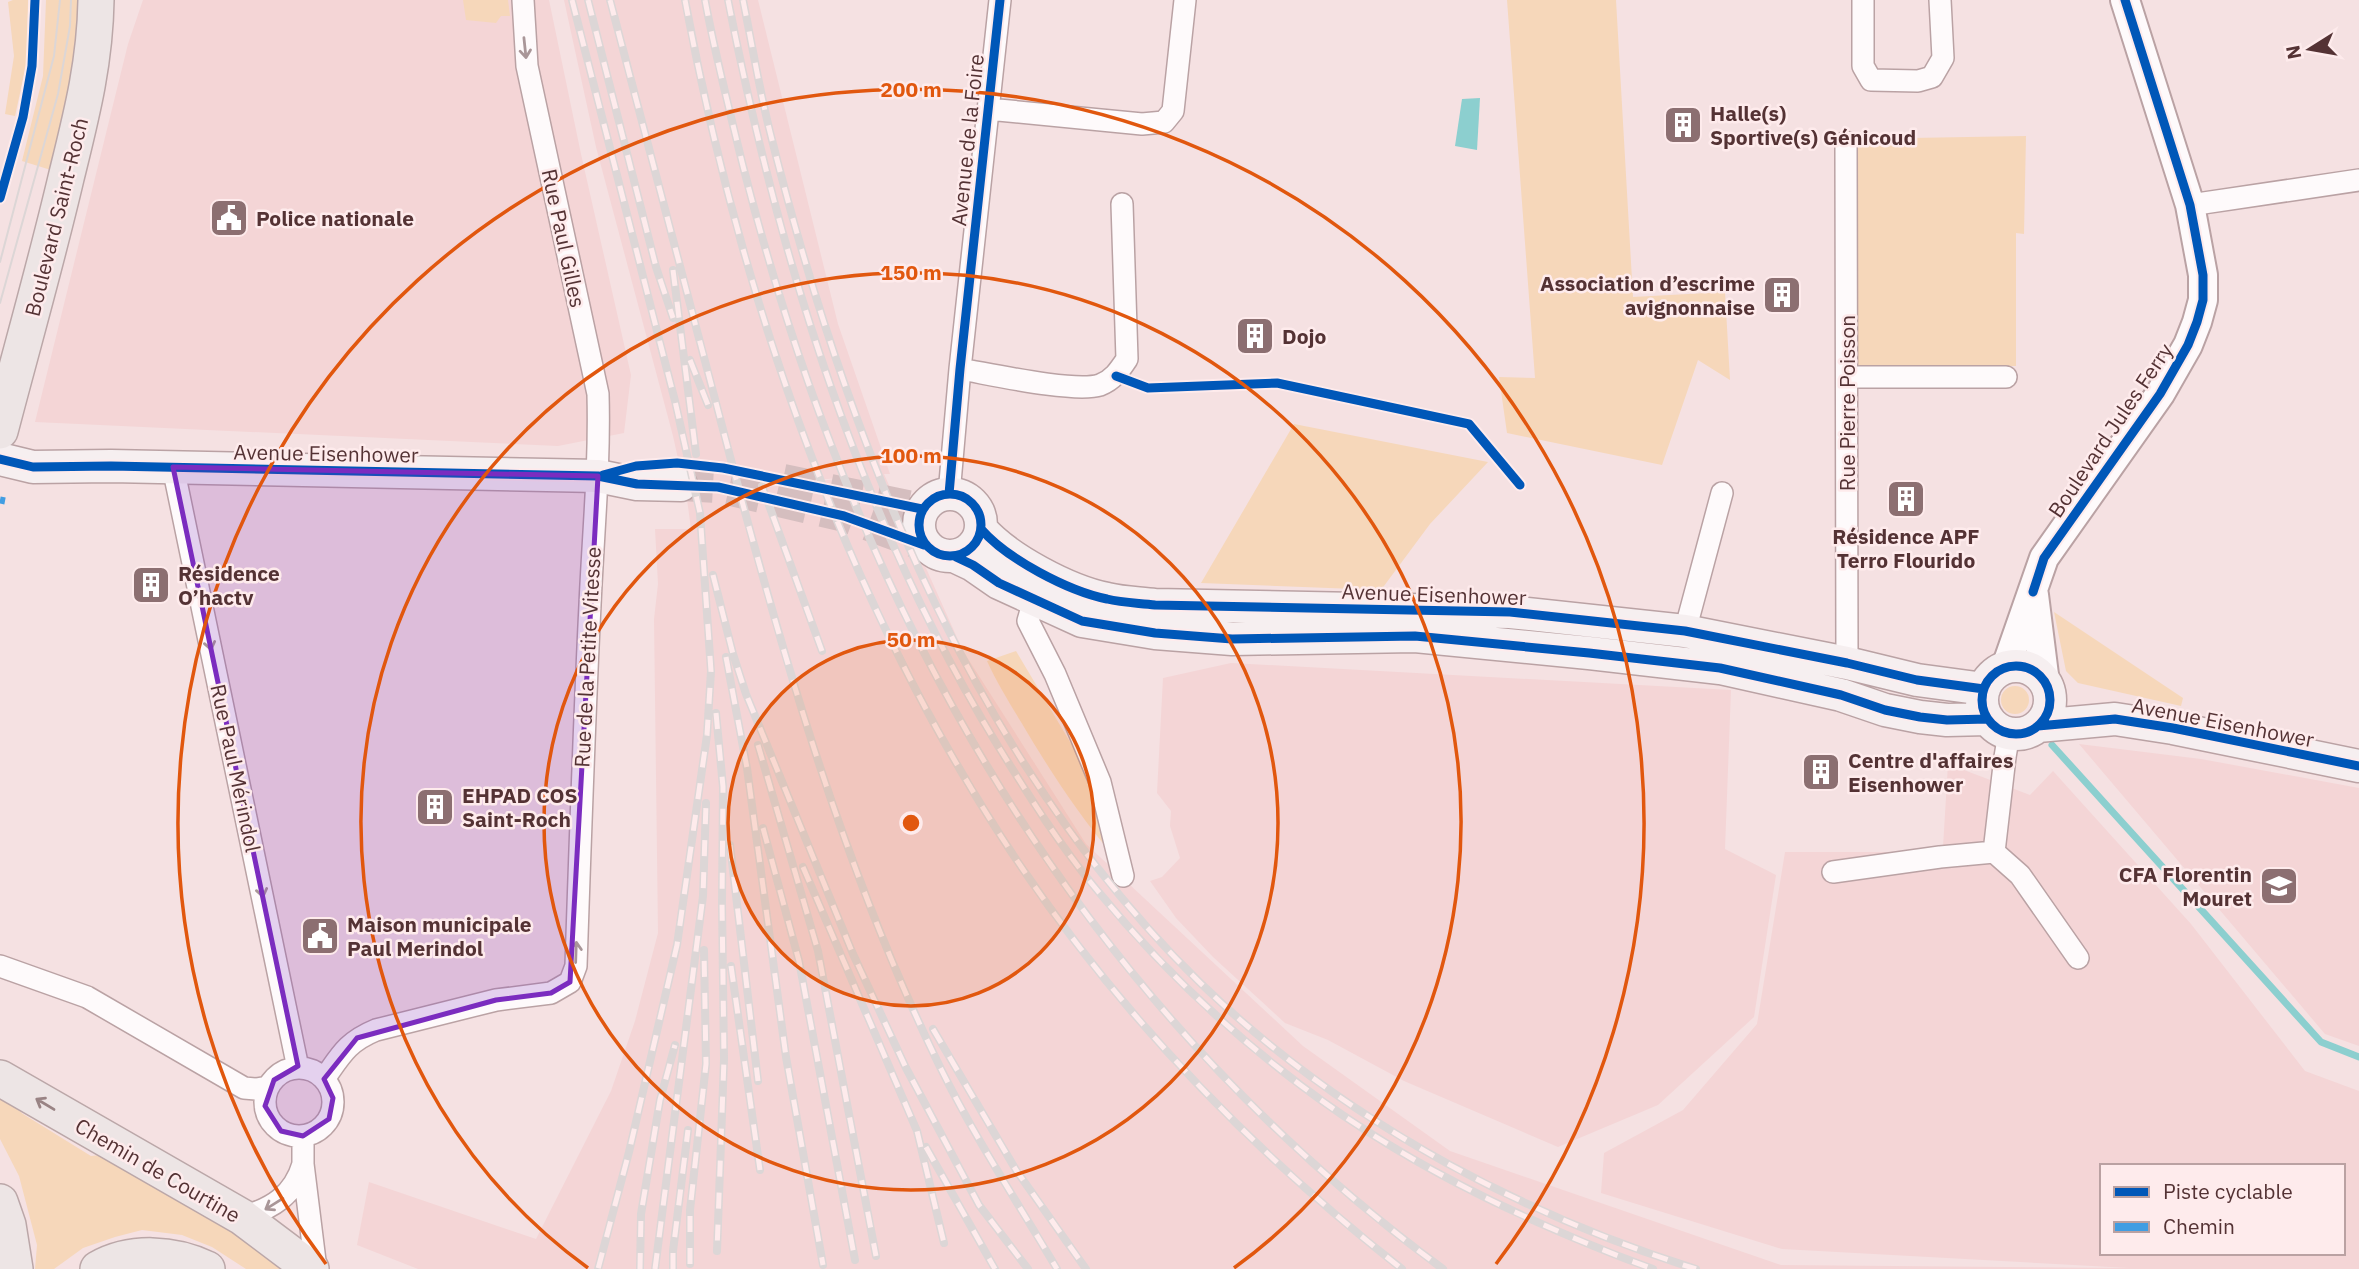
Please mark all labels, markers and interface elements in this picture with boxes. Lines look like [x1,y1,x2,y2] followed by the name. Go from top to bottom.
[2275,14,2345,84] north arrow
[519,36,532,58] one-way arrow
[2280,43,2306,61] text: N
[944,53,990,227] street label: Avenue de la Foire
[880,75,942,103] text: 200 m
[1710,99,1916,151] place label: Halle(s) Sportive(s) Génicoud
[1662,104,1704,146] building icon: Halle(s) Sportive(s) Génicoud
[18,115,94,319] street label: Boulevard Saint-Roch
[536,166,592,310] street label: Rue Paul Gilles
[208,197,250,239] public building icon: Police nationale
[256,204,414,232] place label: Police nationale
[880,258,942,286] text: 150 m
[1540,269,1755,321] place label: Association d’escrime avignonnaise
[1761,274,1803,316] building icon: Association d’escrime avignonnaise
[1234,315,1276,357] building icon: Dojo
[1833,315,1861,491] street label: Rue Pierre Poisson
[1282,322,1326,350] place label: Dojo
[2041,337,2179,523] street label: Boulevard Jules Ferry
[233,437,419,469] street label: Avenue Eisenhower
[880,441,942,469] text: 100 m
[1885,478,1927,520] building icon: Résidence APF Terro Flourido
[1832,522,1980,574] place label: Résidence APF Terro Flourido
[567,546,607,768] street label: Rue de la Petite Vitesse
[178,559,280,611] place label: Résidence O’hactv
[130,564,172,606] building icon: Résidence O’hactv
[1341,577,1527,611] street label: Avenue Eisenhower
[887,625,935,653] text: 50 m
[203,628,217,651] one-way arrow
[204,681,268,855] street label: Rue Paul Mérindol
[2129,691,2317,753] street label: Avenue Eisenhower
[1848,746,2013,798] place label: Centre d'affaires Eisenhower
[1800,751,1842,793] building icon: Centre d'affaires Eisenhower
[462,781,578,833] place label: EHPAD COS Saint-Roch
[414,786,456,828] building icon: EHPAD COS Saint-Roch
[899,811,923,835] centre of rings
[2119,860,2252,912] place label: CFA Florentin Mouret
[2258,865,2300,907] school or university icon: CFA Florentin Mouret
[254,875,268,898] one-way arrow
[347,910,532,962] place label: Maison municipale Paul Merindol
[299,915,341,957] public building icon: Maison municipale Paul Merindol
[569,940,583,963] one-way arrow
[35,1097,55,1111] one-way arrow
[70,1111,246,1229] street label: Chemin de Courtine
[2100,1164,2345,1255] legend
[2163,1177,2293,1205] text: Piste cyclable
[265,1196,284,1211] one-way arrow
[2163,1212,2235,1240] text: Chemin

